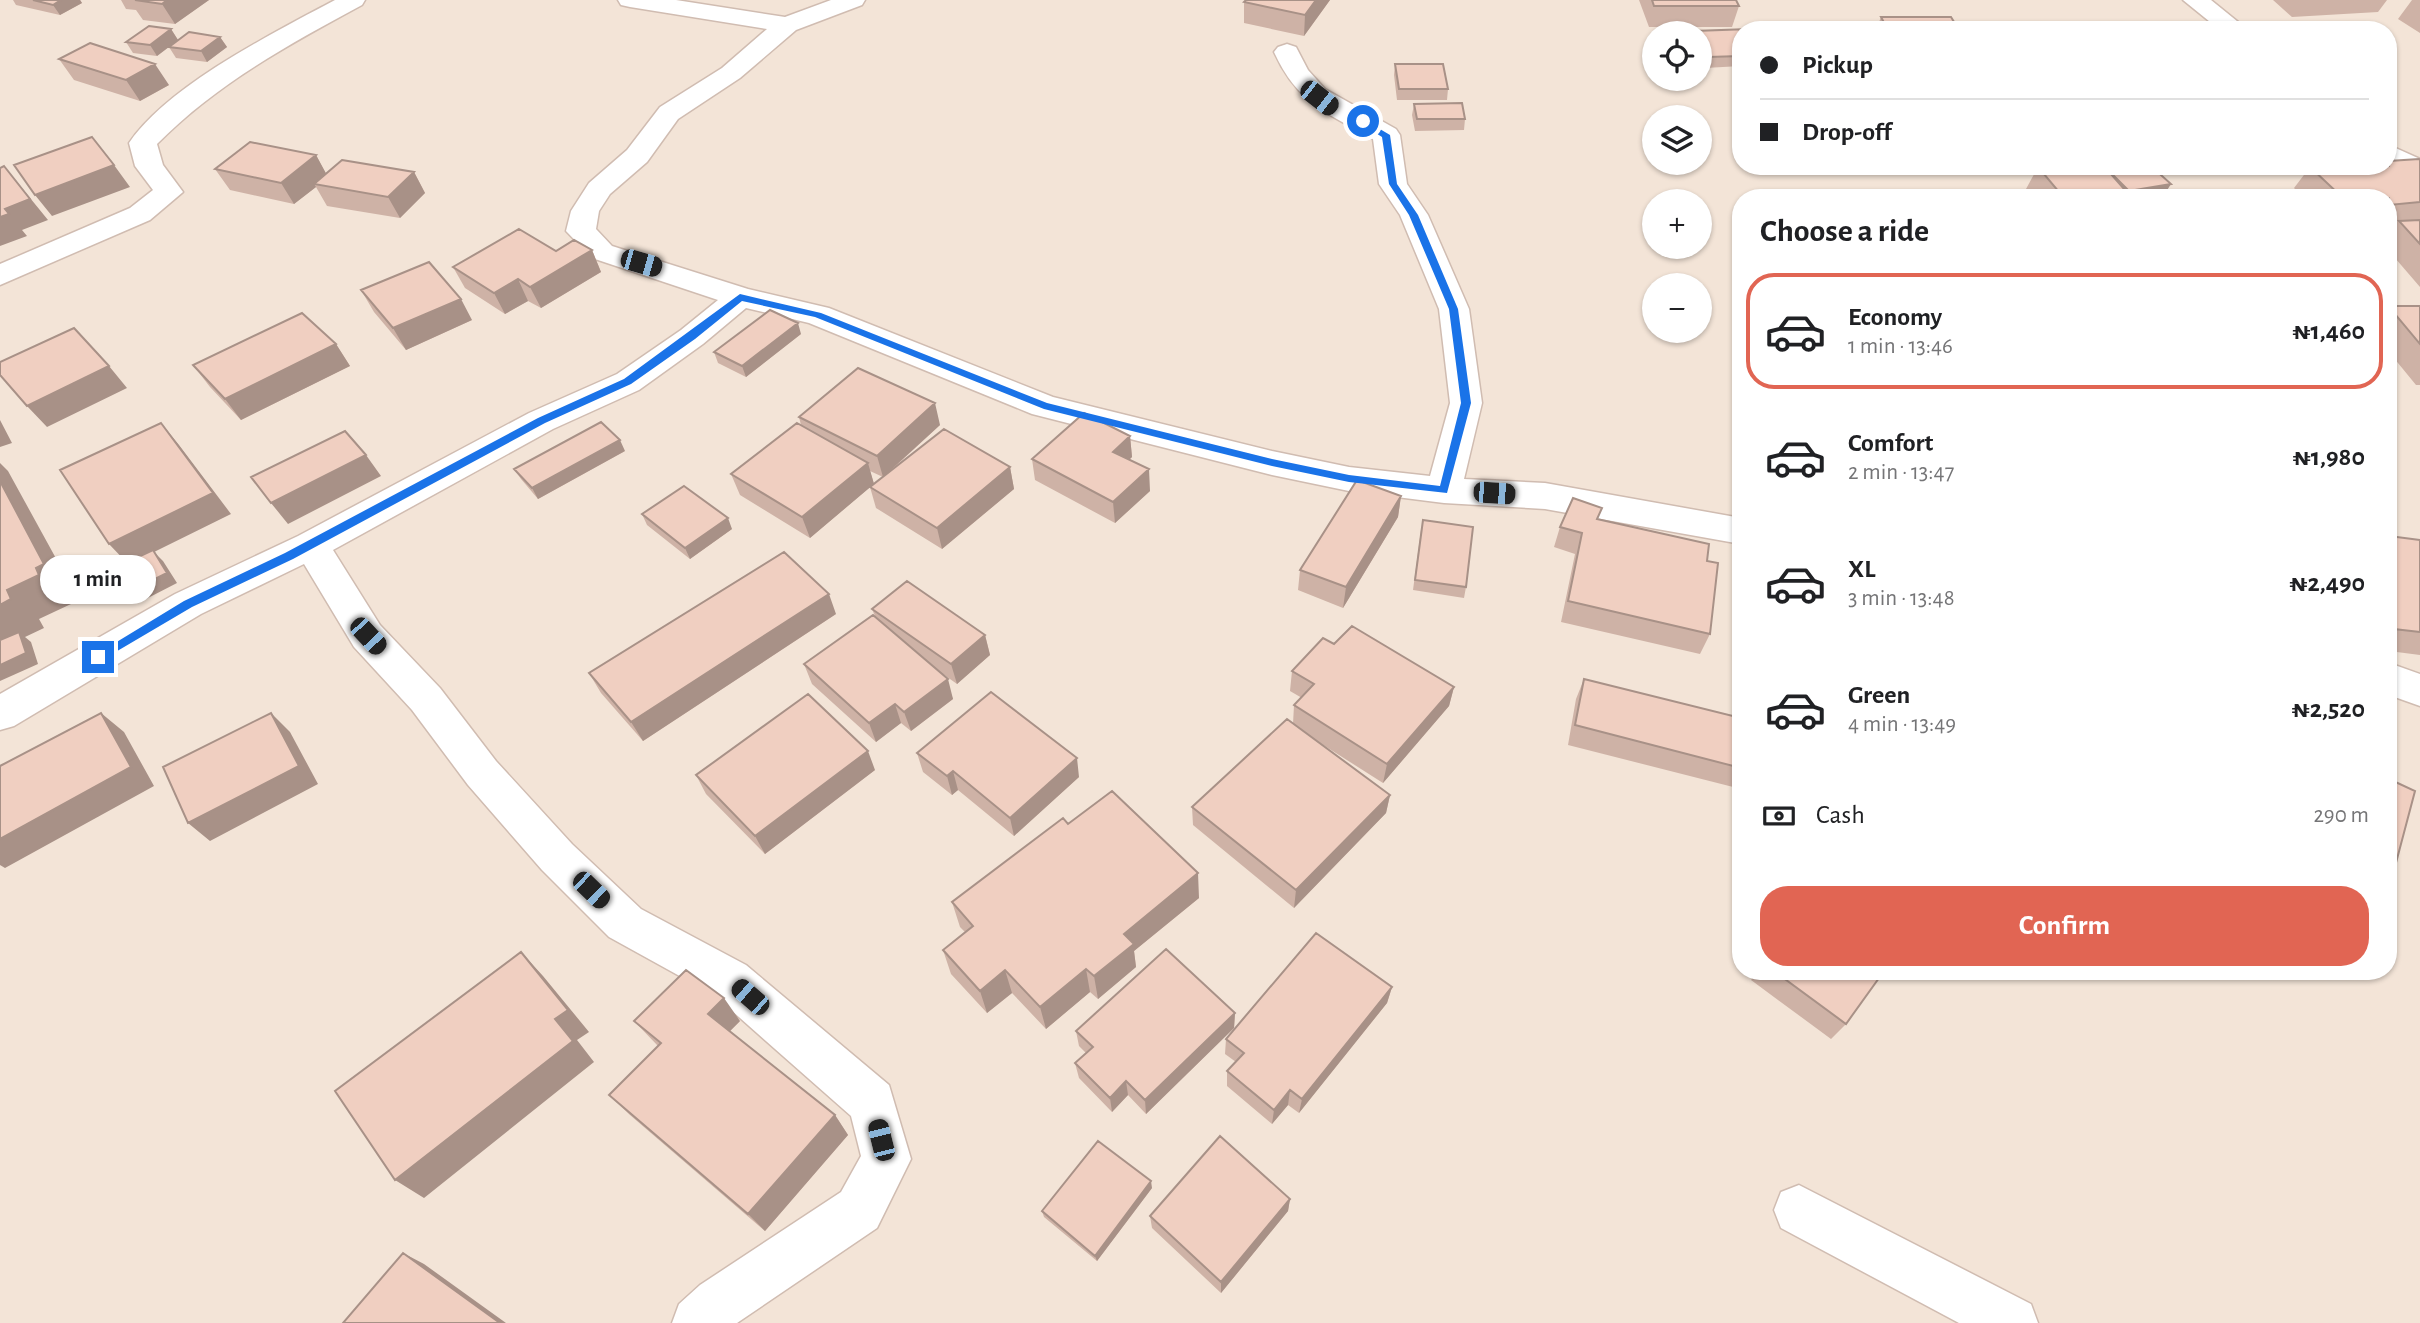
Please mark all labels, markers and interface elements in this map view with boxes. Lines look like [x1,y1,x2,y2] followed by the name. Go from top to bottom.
[1642,21,1712,343] map controls
[1642,21,1712,91] button: locate
[1802,52,1873,78] text: Pickup
[1296,77,1343,119] car
[1347,105,1379,137] route start
[1642,105,1712,175] button: layers
[1802,119,1891,145] text: Drop-off
[1642,189,1712,259] button: +
[1760,215,1929,247] text: Choose a ride
[618,247,665,279] car
[1642,273,1712,343] button: −
[1764,300,1827,363] icon: car
[1848,304,1942,330] text: Economy
[2292,318,2365,344] text: ₦1,460
[1848,335,1953,358] text: 1 min · 13:46
[1764,426,1827,489] icon: car
[1848,430,1933,456] text: Comfort
[2292,444,2365,470] text: ₦1,980
[1848,461,1954,484] text: 2 min · 13:47
[1473,481,1516,505] car
[1764,552,1827,615] icon: car
[40,556,156,604] callout: 1 min
[1848,556,1875,582] text: XL
[74,568,122,591] text: 1 min
[2289,570,2365,596] text: ₦2,490
[1848,587,1955,610] text: 3 min · 13:48
[346,613,391,659] car
[82,641,114,673] route end
[1764,678,1827,741] icon: car
[1848,682,1910,708] text: Green
[2291,696,2365,722] text: ₦2,520
[1848,713,1956,736] text: 4 min · 13:49
[1760,797,1798,835] icon: cash
[1816,802,1865,828] text: Cash
[2313,804,2369,827] text: 290 m
[569,868,614,912] car
[1760,886,2369,966] button: Confirm
[728,975,773,1019] car
[866,1117,897,1163] car

